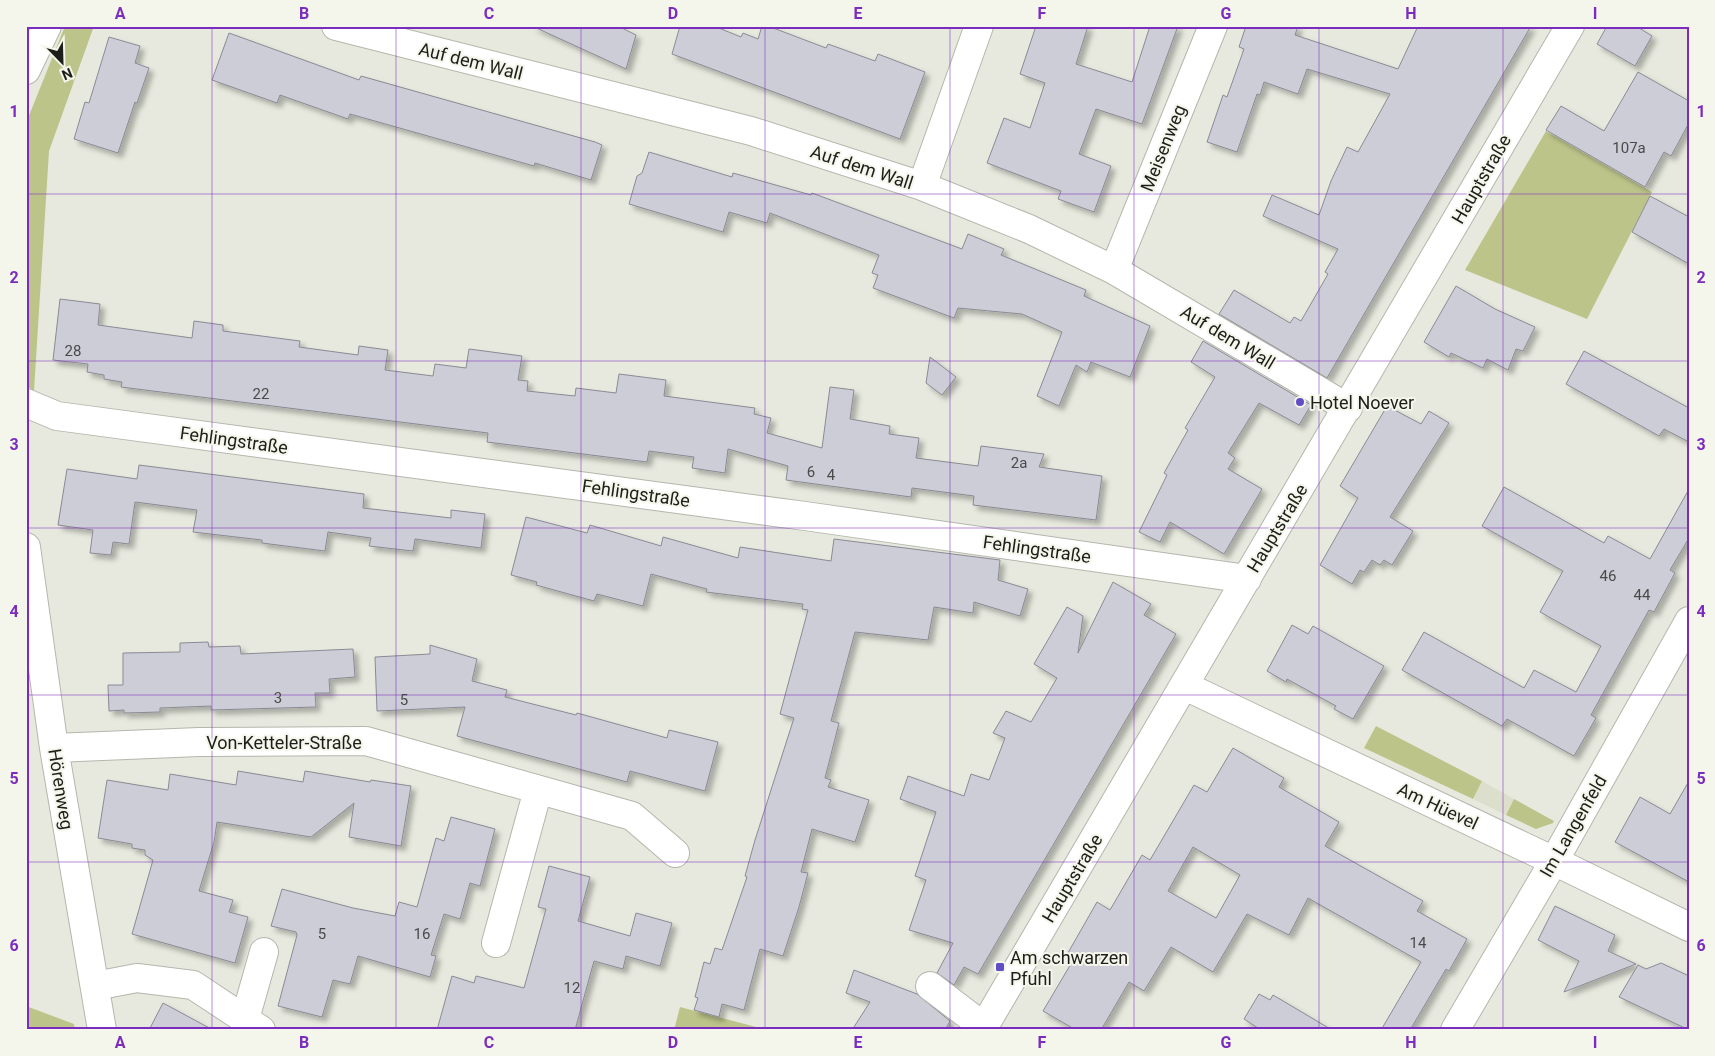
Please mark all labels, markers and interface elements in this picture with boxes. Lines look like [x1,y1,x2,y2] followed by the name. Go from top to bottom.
[115,4,126,23] text: A
[299,4,309,23] text: B
[484,4,494,23] text: C
[668,4,678,23] text: D
[854,4,863,23] text: E
[1038,4,1047,23] text: F
[1221,4,1232,23] text: G
[1405,4,1417,23] text: H
[1593,4,1597,23] text: I
[38,38,88,88] north arrow
[417,38,525,84] street label: Auf dem Wall
[59,65,75,83] text: N
[9,102,19,121] text: 1
[1136,102,1190,194] street label: Meisenweg
[1696,102,1706,121] text: 1
[1447,131,1515,227] street label: Hauptstraße
[1612,139,1646,157] house number: 107a
[808,141,916,193] street label: Auf dem Wall
[9,268,19,287] text: 2
[1696,268,1706,287] text: 2
[1177,301,1279,373] street label: Auf dem Wall
[65,342,81,360] house number: 28
[253,385,269,403] house number: 22
[1310,392,1414,413] place label: Hotel Noever
[1294,396,1306,408] marker: Hotel Noever
[179,422,289,458] street label: Fehlingstraße
[9,435,19,454] text: 3
[1696,435,1706,454] text: 3
[1011,454,1027,472] house number: 2a
[807,463,815,481] house number: 6
[827,466,836,484] house number: 4
[581,475,691,511] street label: Fehlingstraße
[1242,480,1312,576] street label: Hauptstraße
[982,531,1092,567] street label: Fehlingstraße
[1600,567,1616,585] house number: 46
[1634,586,1651,604] house number: 44
[9,602,19,621] text: 4
[1696,602,1706,621] text: 4
[274,689,282,707] house number: 3
[400,691,408,709] house number: 5
[206,732,362,753] street label: Von-Ketteler-Straße
[44,747,78,831] street label: Hörenweg
[9,769,19,788] text: 5
[1696,769,1706,788] text: 5
[1535,771,1611,881] street label: Im Langenfeld
[1394,778,1482,834] street label: Am Hüevel
[1037,830,1107,926] street label: Hauptstraße
[318,925,326,943] house number: 5
[414,925,430,943] house number: 16
[1410,934,1427,952] house number: 14
[9,936,19,955] text: 6
[1696,936,1706,955] text: 6
[1010,947,1128,989] place label: Am schwarzen Pfuhl
[994,961,1006,973] marker: Am schwarzen Pfuhl
[564,979,580,997] house number: 12
[115,1033,126,1052] text: A
[299,1033,309,1052] text: B
[484,1033,494,1052] text: C
[668,1033,678,1052] text: D
[854,1033,863,1052] text: E
[1038,1033,1047,1052] text: F
[1221,1033,1232,1052] text: G
[1405,1033,1417,1052] text: H
[1593,1033,1597,1052] text: I

